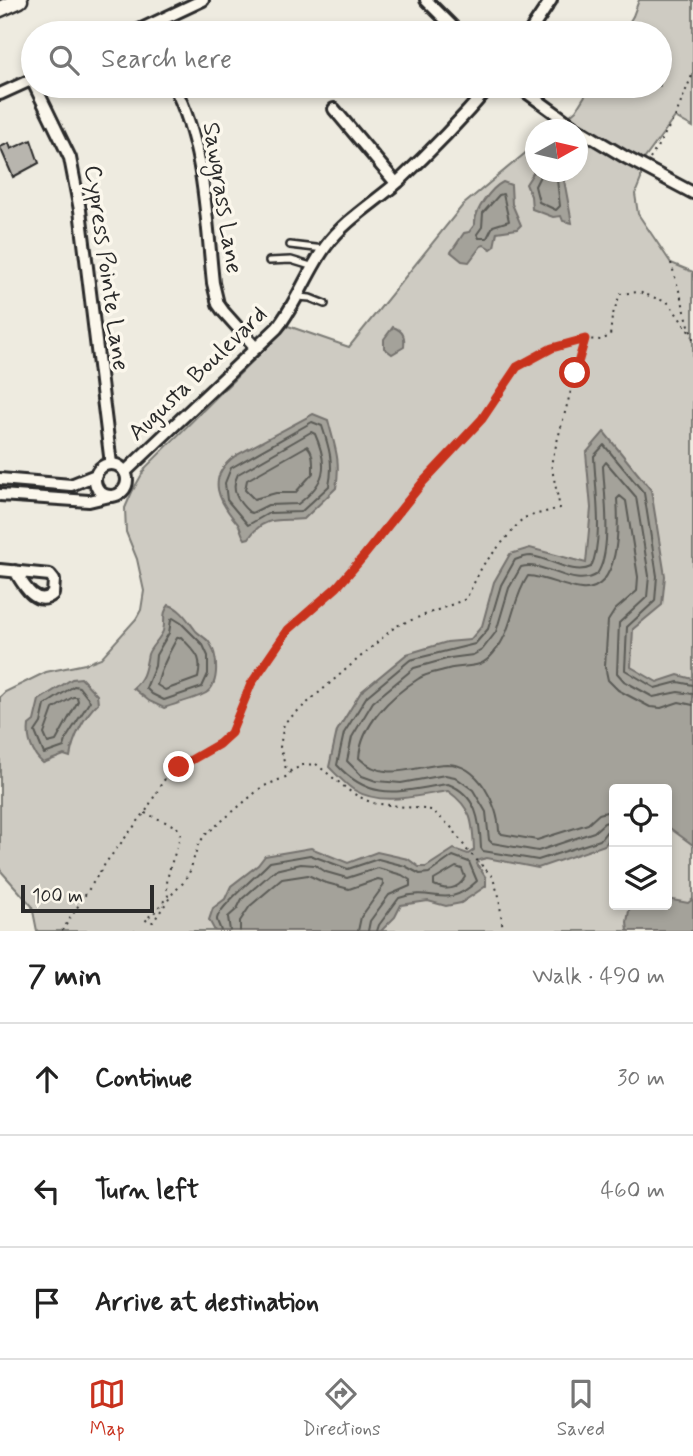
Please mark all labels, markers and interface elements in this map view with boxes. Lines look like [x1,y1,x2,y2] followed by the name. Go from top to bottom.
[21,21,672,98] search box
[45,41,83,79] icon: search
[101,43,232,77] text: Search here
[525,119,588,182] north arrow
[193,120,249,276] street label: Sawgrass Lane
[76,163,136,373] street label: Cypress Pointe Lane
[122,300,274,448] street label: Augusta Boulevard
[559,357,590,388] route start
[163,751,194,782] route end
[609,784,672,910] map controls
[609,784,672,847] button: locate
[609,847,672,910] button: layers
[21,882,154,914] scale bar
[32,884,83,909] text: 100 m
[28,957,102,996] text: 7 min
[532,962,665,992] text: Walk · 490 m
[28,1060,66,1098] icon: ahead
[95,1062,192,1096] text: Continue
[617,1064,665,1094] text: 30 m
[28,1172,66,1210] icon: left
[95,1174,199,1208] text: Turn left
[601,1176,665,1206] text: 460 m
[28,1284,66,1322] icon: arrive
[95,1286,319,1320] text: Arrive at destination
[88,1375,126,1442] tab: Map
[302,1375,381,1442] tab: Directions
[557,1375,605,1442] tab: Saved

